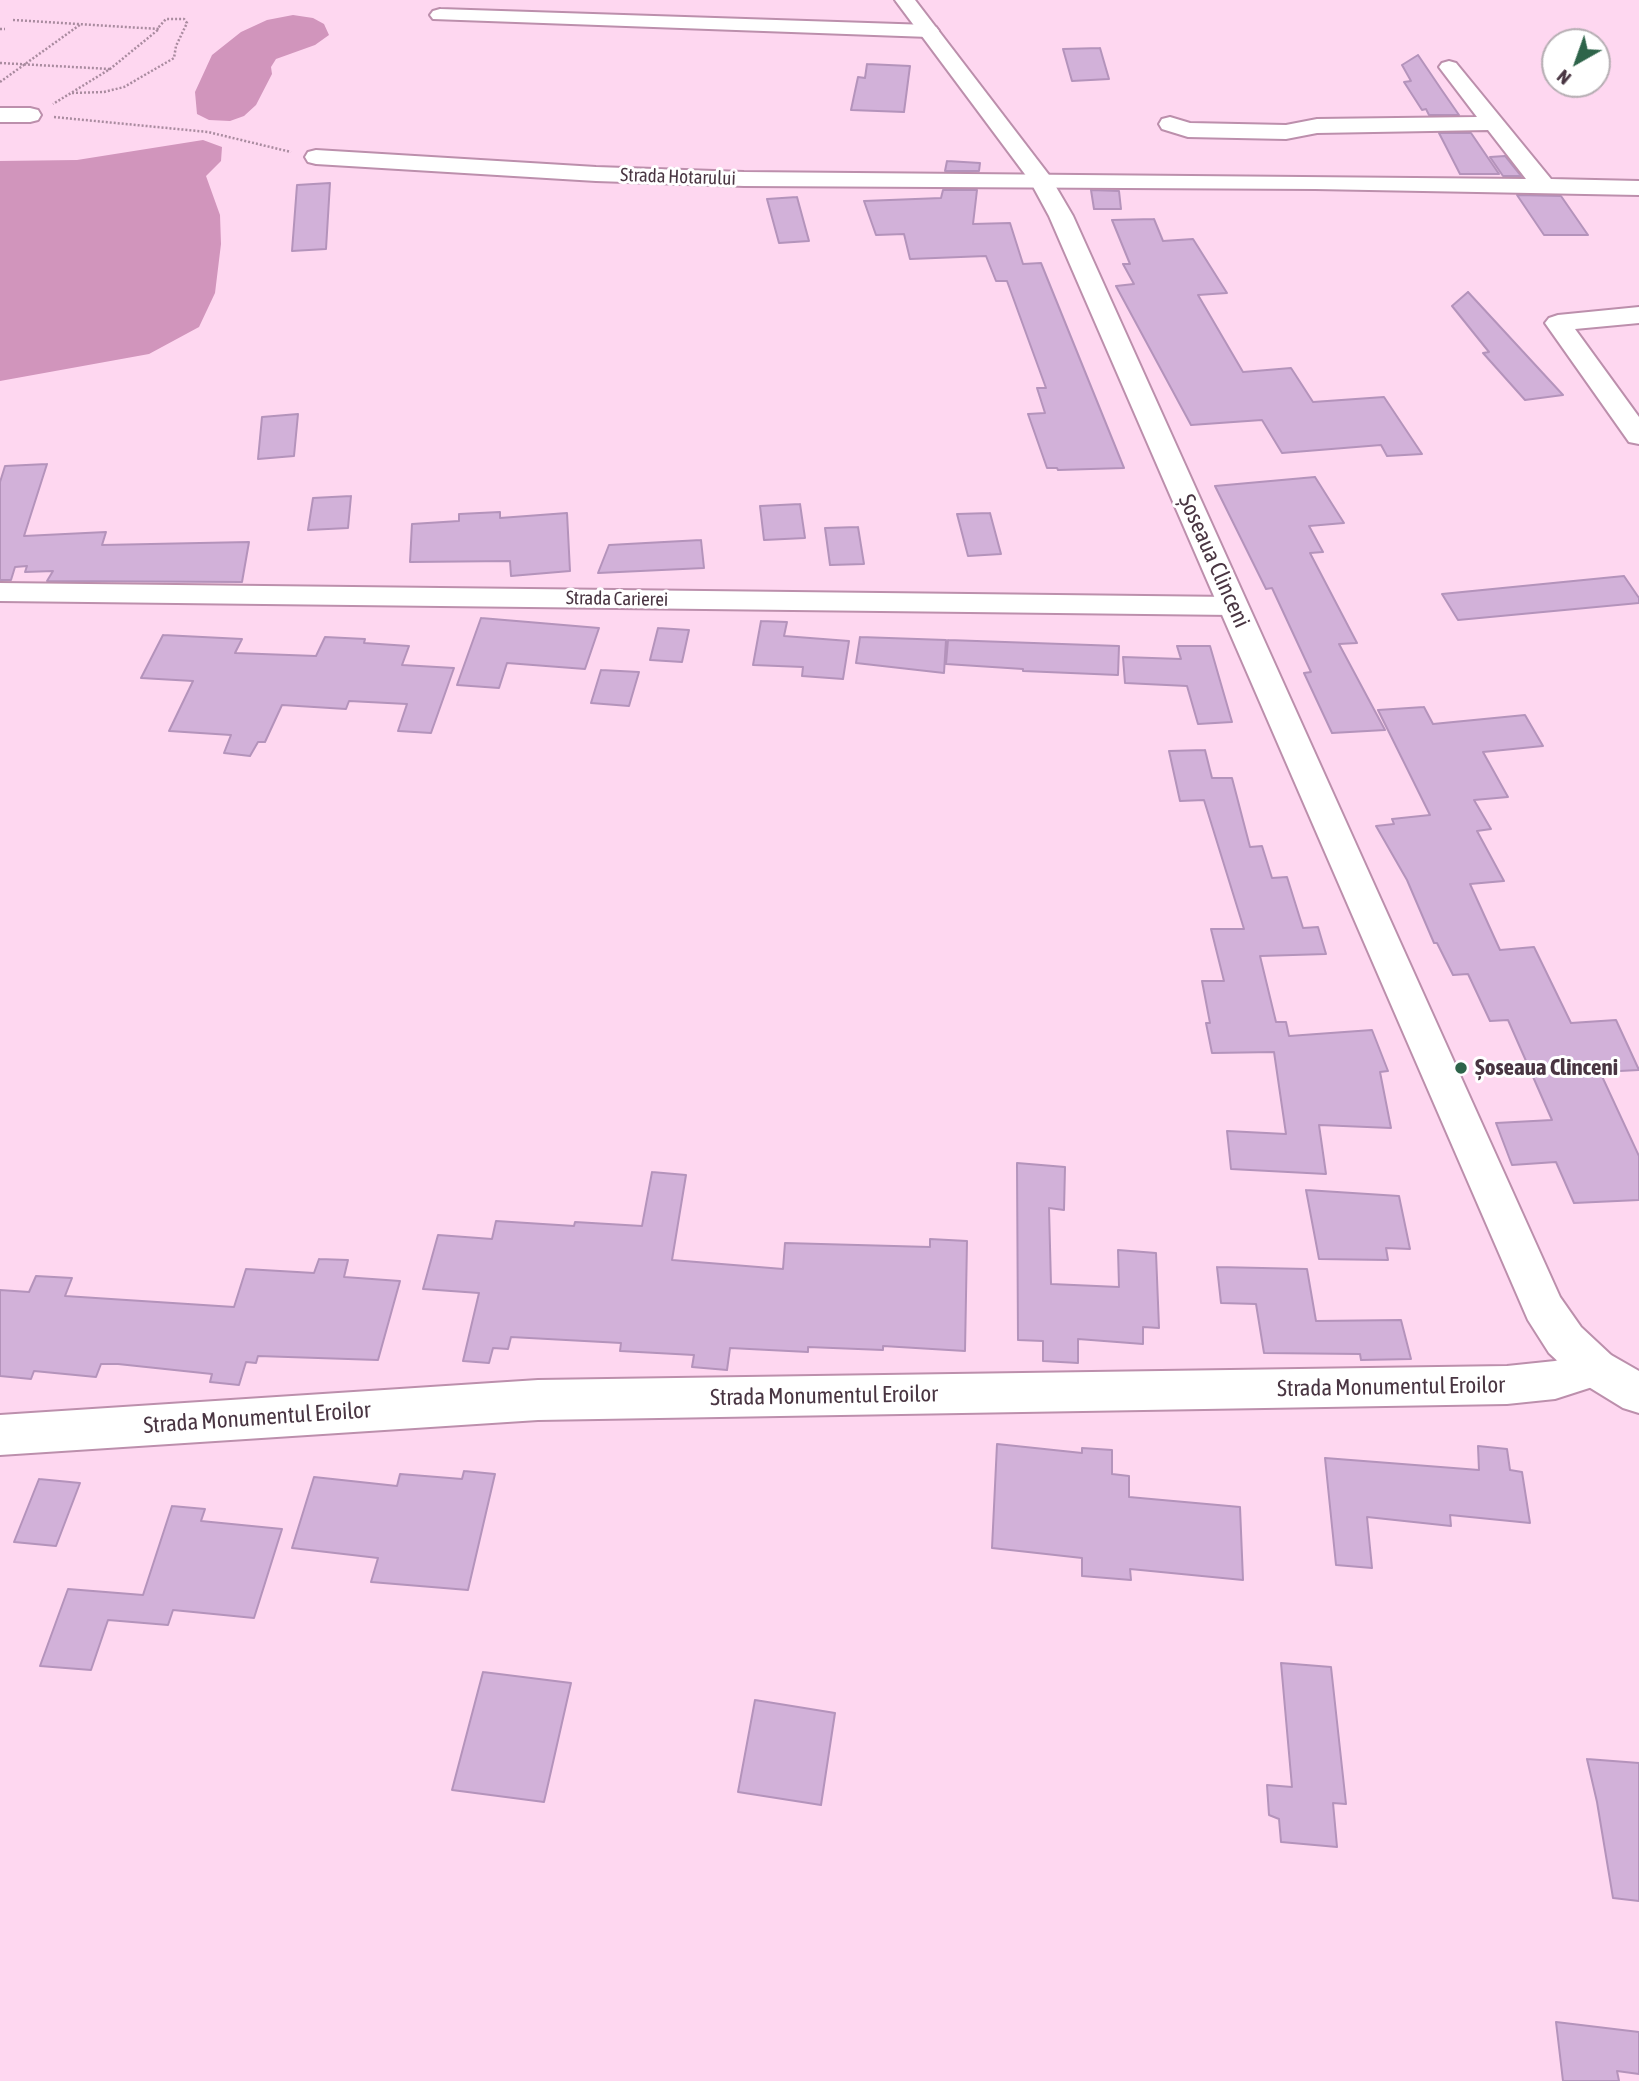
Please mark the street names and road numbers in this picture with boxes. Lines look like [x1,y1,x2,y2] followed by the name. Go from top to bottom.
[620,164,736,190] street label: Strada Hotarului
[1172,490,1256,632] street label: Șoseaua Clinceni
[566,587,668,611] street label: Strada Carierei
[1277,1371,1505,1403] street label: Strada Monumentul Eroilor
[710,1380,938,1412] street label: Strada Monumentul Eroilor
[142,1396,372,1440] street label: Strada Monumentul Eroilor

